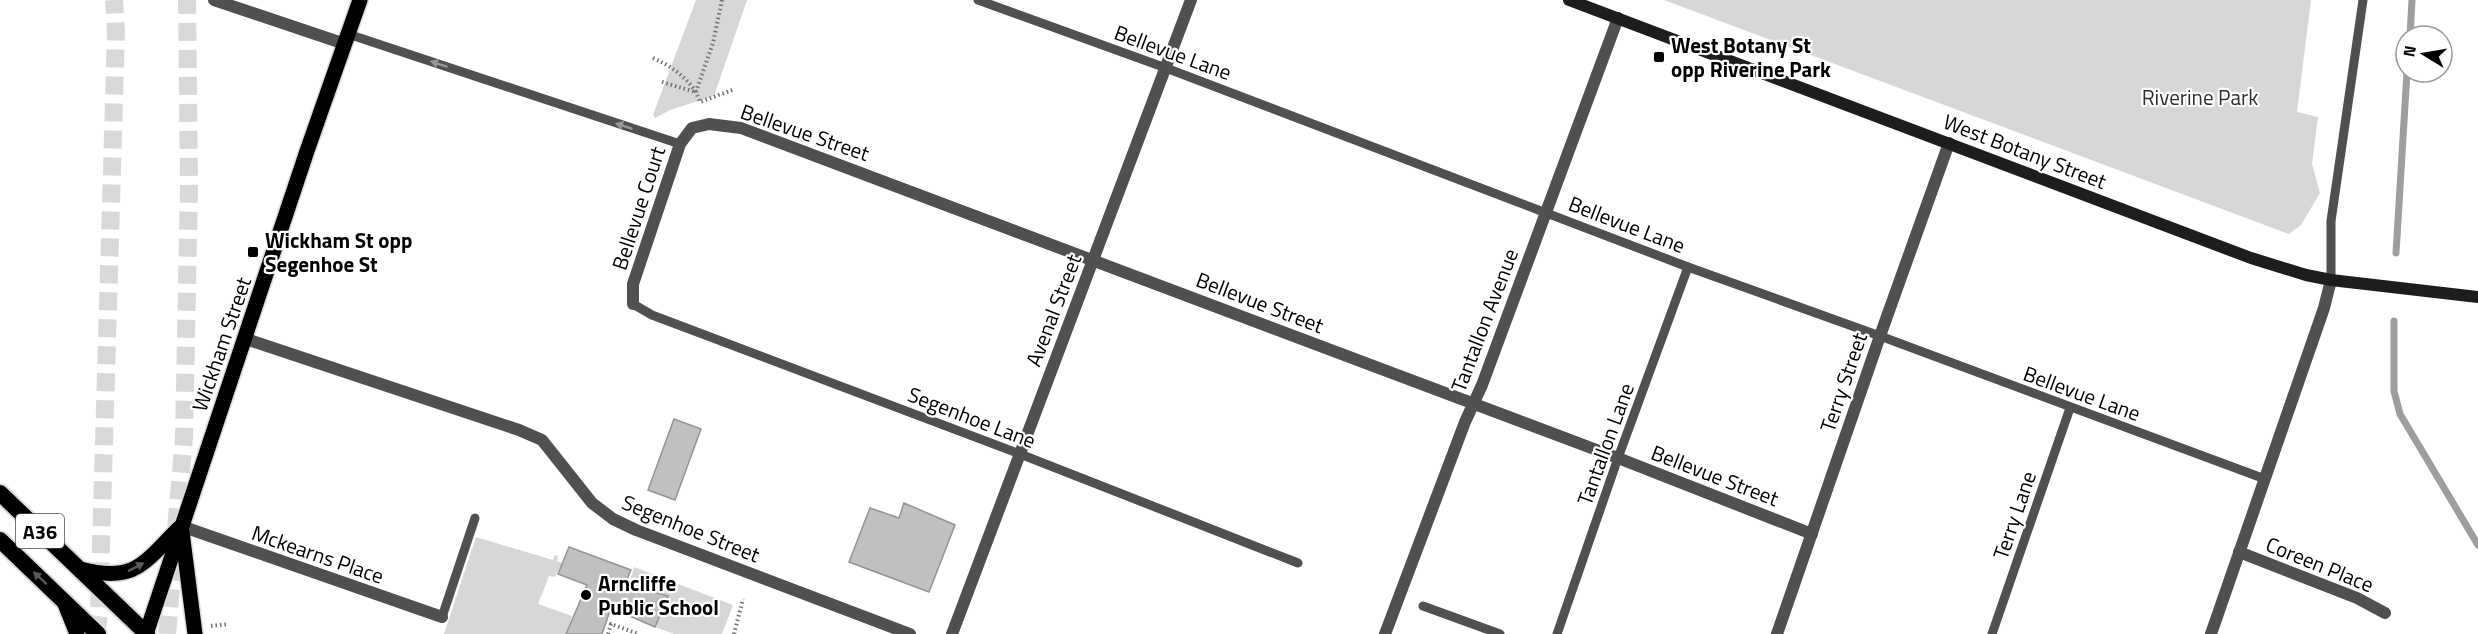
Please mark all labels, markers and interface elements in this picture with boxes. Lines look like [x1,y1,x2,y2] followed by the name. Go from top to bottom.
[1110,16,1236,88] street label: Bellevue Lane
[2394,24,2454,84] north arrow
[1671,29,1831,85] place label: West Botany St opp Riverine Park
[2396,43,2422,59] text: N
[1652,50,1666,64] marker: West Botany St opp Riverine Park
[430,59,448,68] one-way arrow
[2142,81,2258,113] park label: Riverine Park
[736,95,874,169] street label: Bellevue Street
[1939,105,2112,197] street label: West Botany Street
[615,121,633,130] one-way arrow
[603,141,673,274] street label: Bellevue Court
[1564,187,1690,261] street label: Bellevue Lane
[265,224,412,280] place label: Wickham St opp Segenhoe St
[1442,244,1526,396] street label: Tantallon Avenue
[246,245,260,259] marker: Wickham St opp Segenhoe St
[1017,249,1089,371] street label: Avenal Street
[1192,263,1329,341] street label: Bellevue Street
[183,272,259,416] street label: Wickham Street
[1811,327,1875,436] street label: Terry Street
[2019,357,2145,429] street label: Bellevue Lane
[903,378,1041,456] street label: Segenhoe Lane
[1568,378,1642,510] street label: Tantallon Lane
[1647,436,1784,514] street label: Bellevue Street
[1984,467,2044,563] street label: Terry Lane
[617,486,765,570] street label: Segenhoe Street
[16,514,64,548] road number: A36
[248,516,388,592] street label: Mckearns Place
[2261,528,2379,600] street label: Coreen Place
[128,562,145,572] one-way arrow
[598,567,719,623] place label: Arncliffe Public School
[33,571,48,585] one-way arrow
[579,588,593,602] marker: Arncliffe Public School

